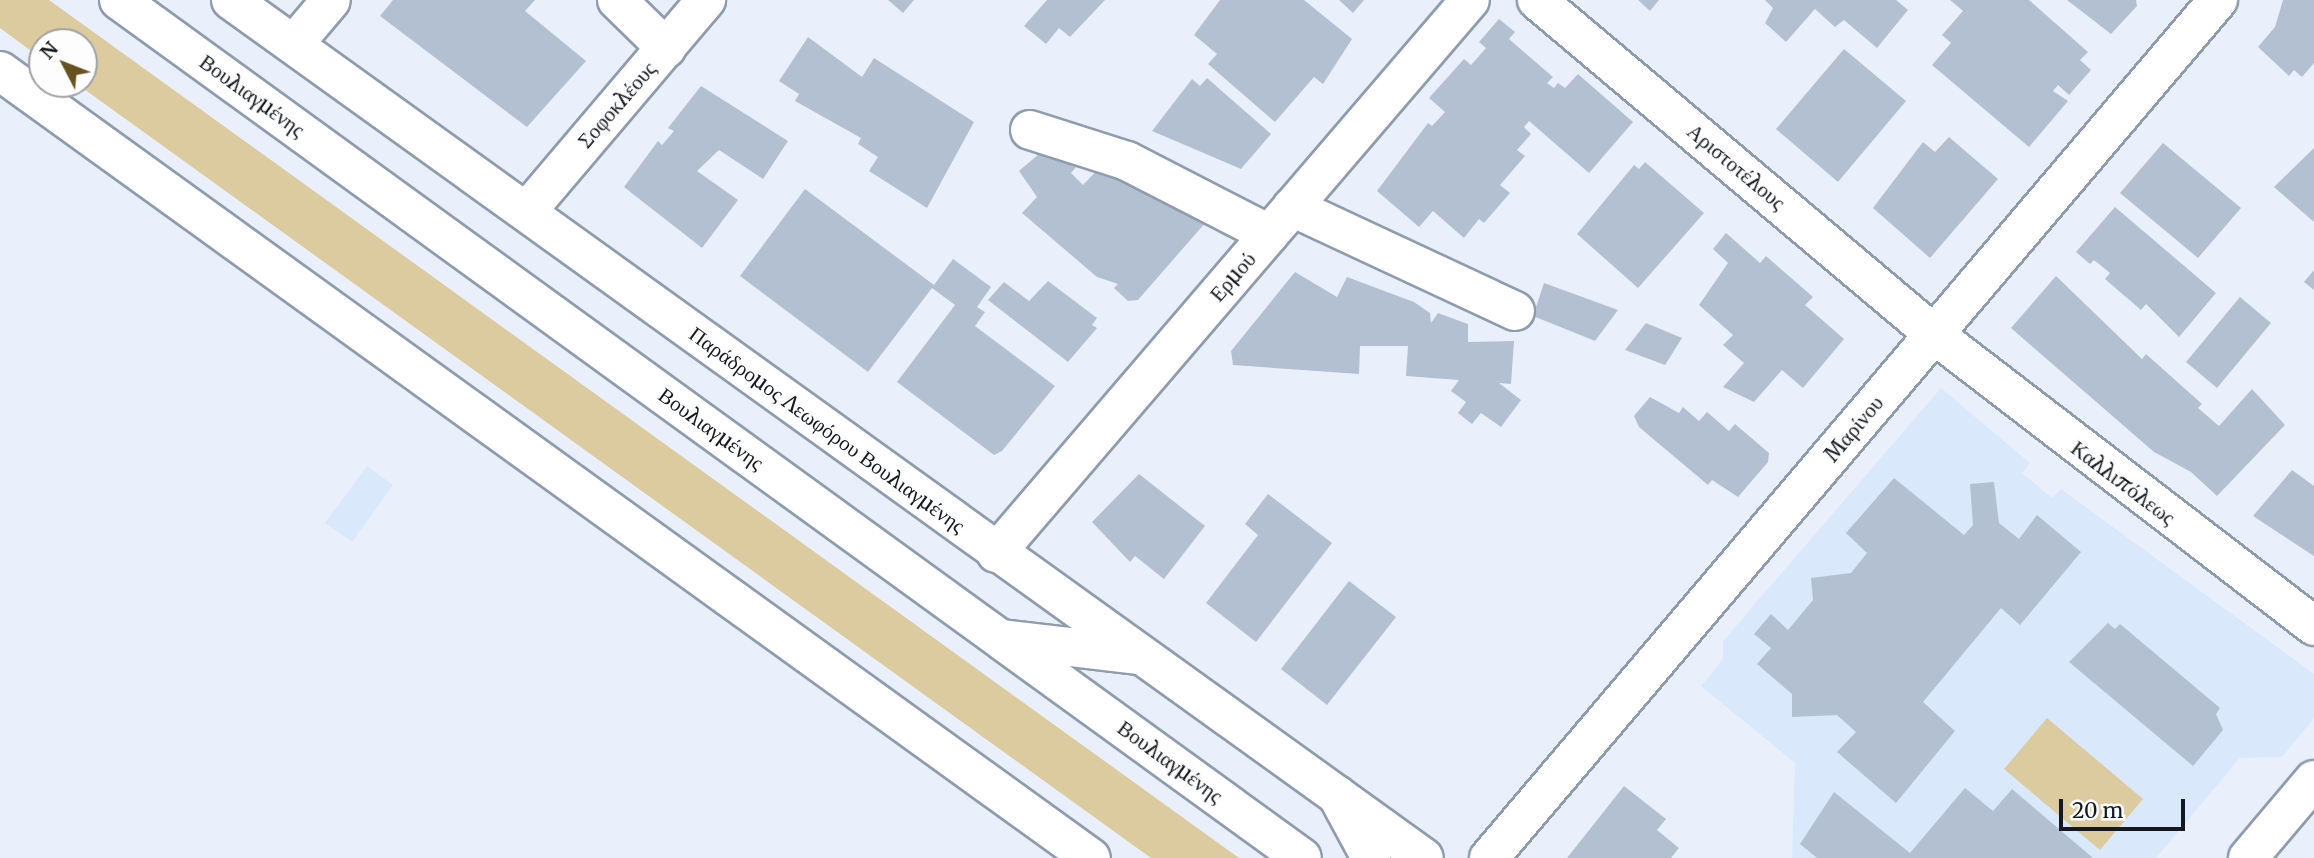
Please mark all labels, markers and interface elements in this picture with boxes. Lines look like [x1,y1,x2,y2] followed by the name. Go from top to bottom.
[28,28,98,98] north arrow
[35,37,63,64] text: N
[195,49,309,143] street label: Βουλιαγμένης
[573,57,661,153] street label: Σοφοκλέους
[1682,119,1790,215] street label: Αριστοτέλους
[1205,247,1261,307] street label: Ερμού
[684,321,970,539] street label: Παράδρομος Λεωφόρου Βουλιαγμένης
[654,382,768,476] street label: Βουλιαγμένης
[1819,391,1889,467] street label: Μαρίνου
[2066,436,2180,530] street label: Καλλιπόλεως
[1113,715,1227,809] street label: Βουλιαγμένης
[2062,784,2188,828] scale bar
[2072,797,2123,824] text: 20 m

